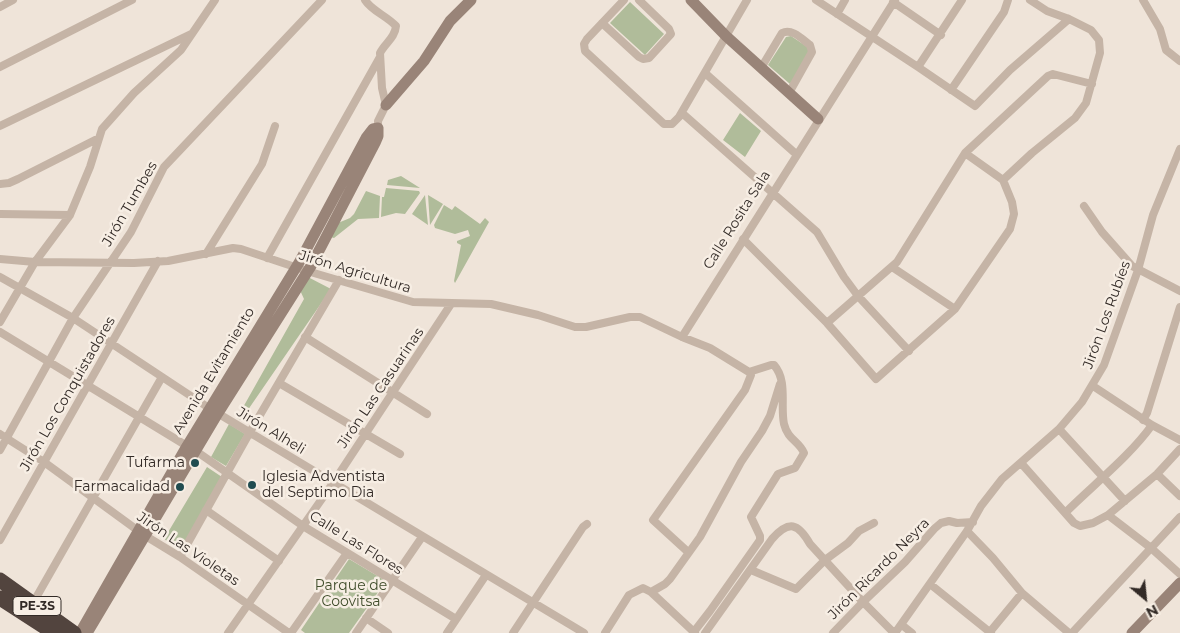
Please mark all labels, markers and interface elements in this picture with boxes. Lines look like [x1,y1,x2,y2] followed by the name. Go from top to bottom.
[99,159,161,249] street label: Jirón Tumbes
[700,167,774,273] street label: Calle Rosita Sala
[297,247,413,297] street label: Jirón Agricultura
[1080,259,1134,371] street label: Jirón Los Rubíes
[169,305,259,437] street label: Avenida Evitamiento
[17,314,119,474] street label: Jirón Los Conquistadores
[334,325,428,451] street label: Jirón Las Casuarinas
[234,404,308,458] street label: Jirón Alheli
[126,455,185,471] place label: Tufarma
[189,457,201,469] marker: Tufarma
[262,469,385,502] place label: Iglesia Adventista del Septimo Dia
[74,479,170,495] place label: Farmacalidad
[246,479,258,491] marker: Iglesia Adventista del Septimo Dia
[174,481,186,493] marker: Farmacalidad
[306,508,406,578] street label: Calle Las Flores
[134,509,242,589] street label: Jirón Las Violetas
[825,515,933,623] street label: Jirón Ricardo Neyra
[1120,573,1170,623] north arrow
[315,578,387,610] park label: Parque de Coovitsa
[13,596,61,616] road number: PE-3S
[1143,601,1161,622] text: N

